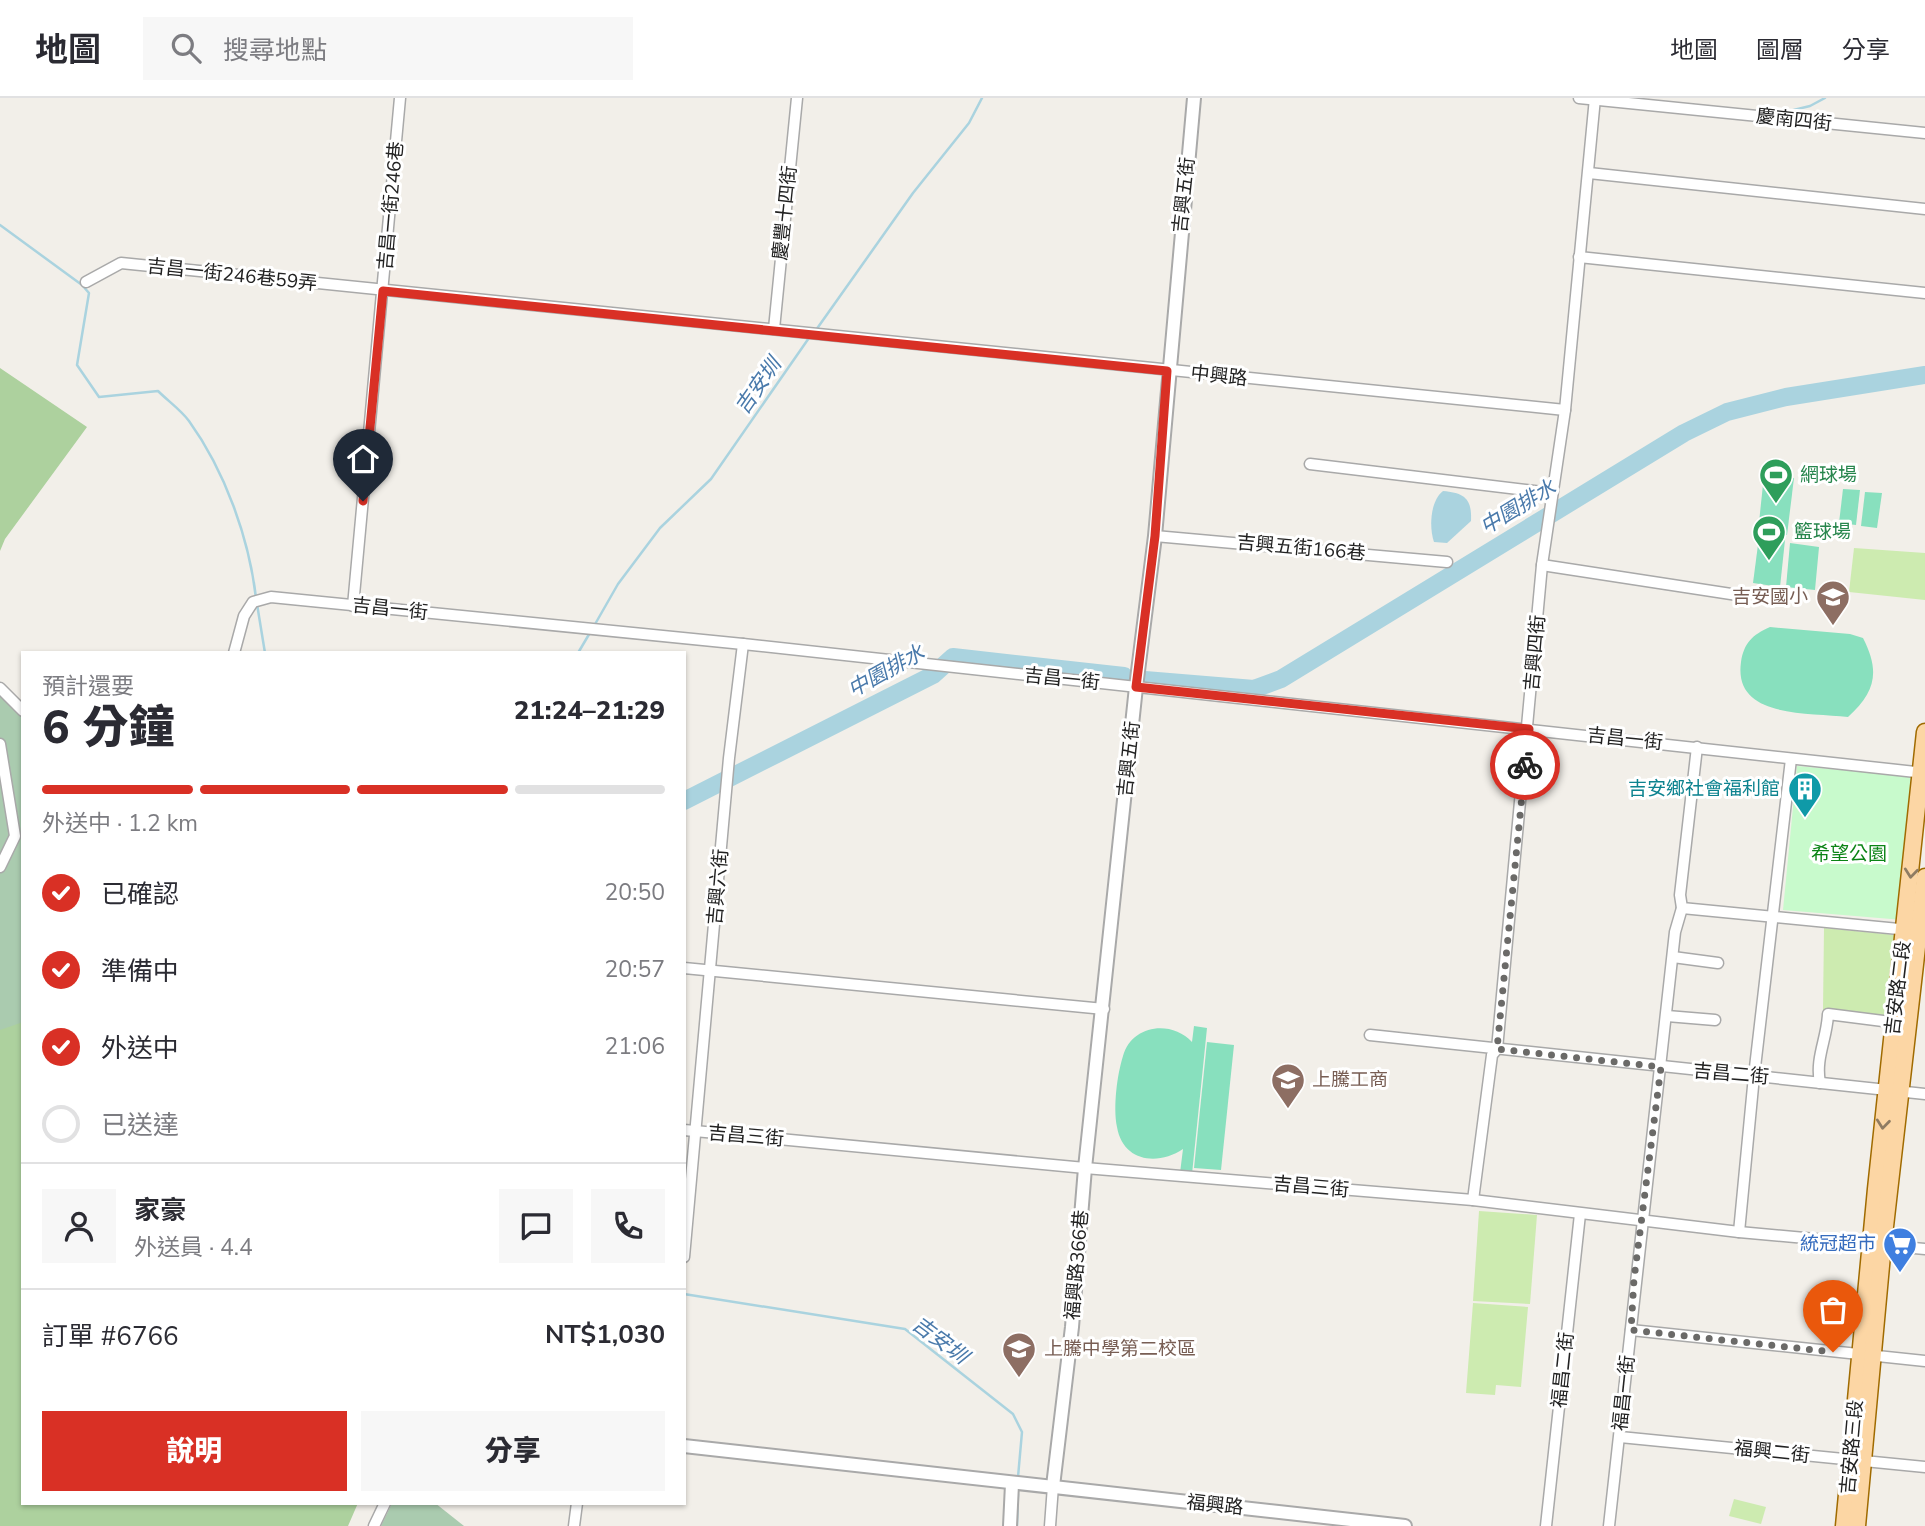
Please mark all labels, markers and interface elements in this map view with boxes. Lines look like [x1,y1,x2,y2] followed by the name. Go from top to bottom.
[143,17,633,80] search box
[35,28,101,73] text: 地圖
[167,29,205,67] icon: search
[223,33,327,68] text: 搜尋地點
[1670,34,1718,66] text: 地圖
[1756,34,1804,66] text: 圖層
[1842,34,1890,66] text: 分享
[1755,103,1833,137] street label: 慶南四街
[372,141,410,271] street label: 吉昌一街246巷
[1167,156,1201,234] street label: 吉興五街
[767,164,803,262] street label: 慶豐十四街
[146,253,318,297] street label: 吉昌一街246巷59弄
[728,350,789,420] water label: 吉安圳
[1189,360,1249,392] street label: 中興路
[333,429,393,501] pin
[344,440,382,478] icon: home
[1757,456,1795,505] sports icon: 網球場
[1800,462,1857,488] place label: 網球場
[1475,473,1562,541] water label: 中園排水
[1750,513,1788,562] sports icon: 籃球場
[1794,519,1851,545] place label: 籃球場
[1236,529,1366,567] street label: 吉興五街166巷
[1814,578,1852,627] school or university icon: 吉安國小
[1732,584,1808,610] place label: 吉安國小
[351,592,429,626] street label: 吉昌一街
[1519,614,1551,692] street label: 吉興四街
[842,638,930,704] water label: 中園排水
[1023,662,1101,696] street label: 吉昌一街
[42,671,134,702] text: 預計還要
[514,693,665,728] text: 21:24–21:29
[42,696,174,759] text: 6 分鐘
[1112,720,1146,798] street label: 吉興五街
[1586,722,1664,756] street label: 吉昌一街
[1490,730,1560,800] courier
[1506,746,1544,784] icon: bike
[1786,770,1824,819] building icon: 吉安鄉社會福利館
[1628,776,1780,802] place label: 吉安鄉社會福利館
[42,808,198,839] text: 外送中 · 1.2 km
[1811,841,1887,867] park label: 希望公園
[702,848,734,926] street label: 吉興六街
[1904,868,1919,879] one-way arrow
[42,874,80,912] icon: check
[101,877,179,912] text: 已確認
[605,877,665,908] text: 20:50
[1879,939,1917,1037] street label: 吉安路二段
[42,951,80,989] icon: check
[101,954,179,989] text: 準備中
[605,954,665,985] text: 20:57
[42,1028,80,1066] icon: check
[101,1031,179,1066] text: 外送中
[605,1031,665,1062] text: 21:06
[1692,1058,1770,1090] street label: 吉昌二街
[1269,1061,1307,1110] school or university icon: 上騰工商
[1312,1067,1388,1093] place label: 上騰工商
[101,1108,179,1143] text: 已送達
[1875,1118,1890,1130] one-way arrow
[707,1120,785,1152] street label: 吉昌三街
[1272,1171,1350,1203] street label: 吉昌三街
[42,1189,116,1263] button: person
[499,1189,573,1263] button: chat
[591,1189,665,1263] button: phone
[134,1193,186,1228] text: 家豪
[1059,1209,1095,1321] street label: 福興路366巷
[1881,1225,1919,1274] supermarket icon: 統冠超市
[1800,1231,1876,1257] place label: 統冠超市
[134,1232,253,1263] text: 外送員 · 4.4
[1803,1280,1863,1352] pin
[1814,1291,1852,1329] icon: bag
[906,1310,976,1372] water label: 吉安圳
[545,1317,665,1352] text: NT$1,030
[42,1319,179,1354] text: 訂單 #6766
[1000,1330,1038,1379] school or university icon: 上騰中學第二校區
[1546,1331,1580,1409] street label: 福昌二街
[1044,1336,1196,1362] place label: 上騰中學第二校區
[1607,1354,1641,1432] street label: 福昌一街
[1835,1399,1869,1495] street label: 吉安路三段
[42,1411,347,1491] button: 說明
[361,1411,665,1491] button: 分享
[1733,1435,1811,1469] street label: 福興二街
[1185,1489,1245,1521] street label: 福興路

